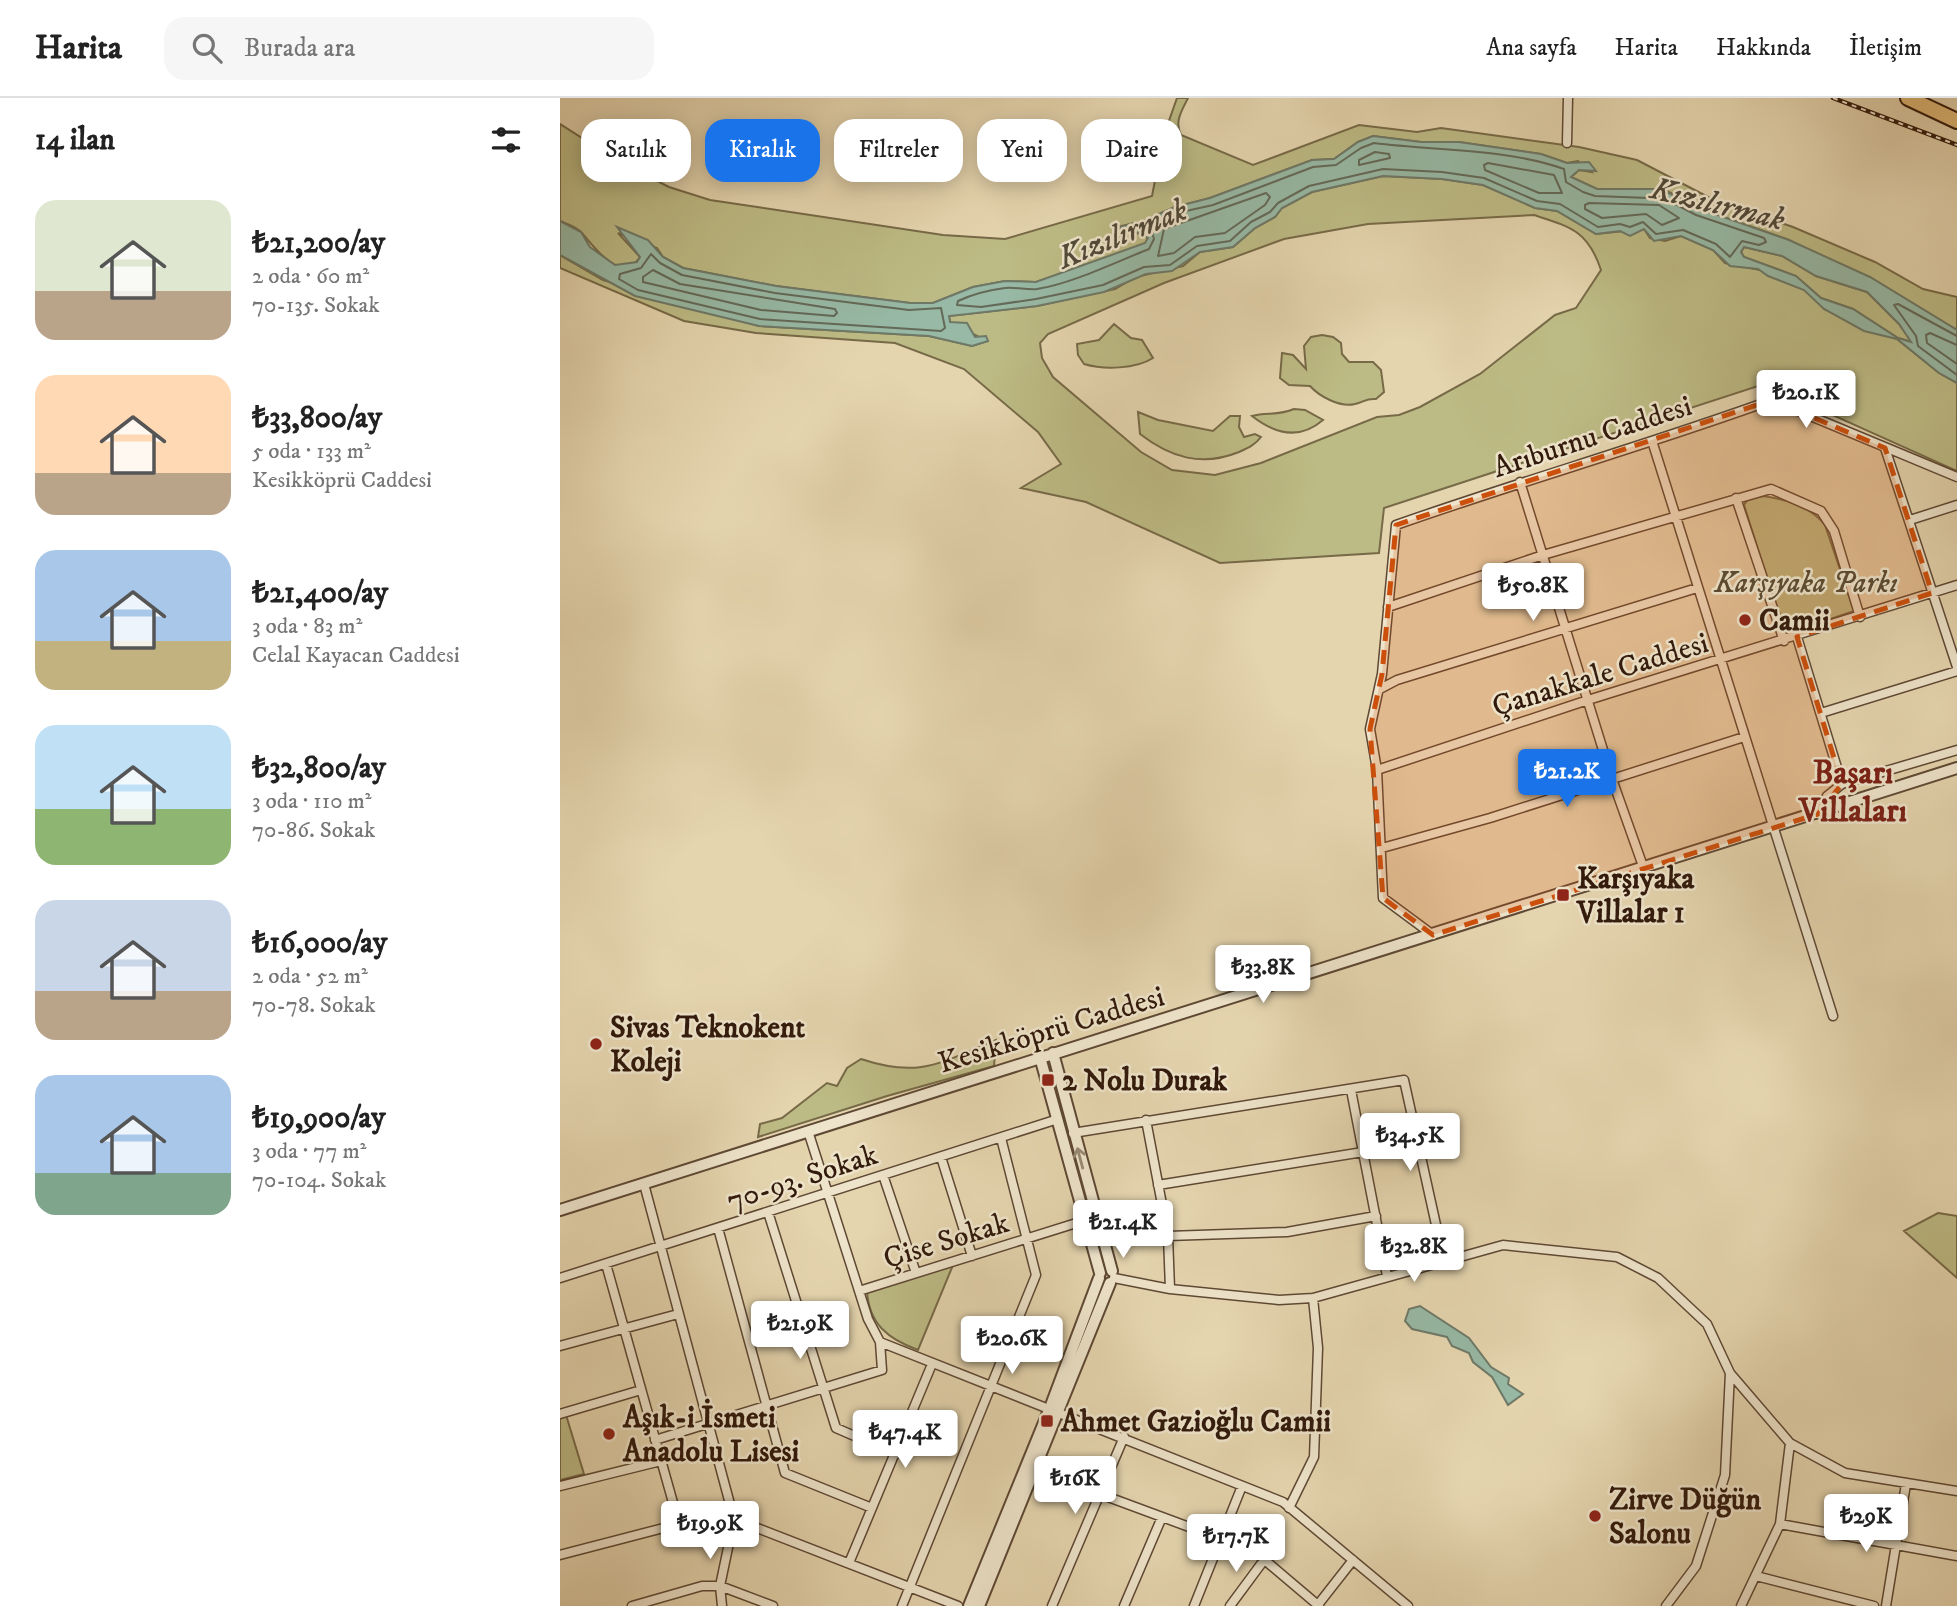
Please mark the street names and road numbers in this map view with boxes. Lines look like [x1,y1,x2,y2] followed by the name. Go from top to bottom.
[1488,388,1697,487] street label: Arıburnu Caddesi
[1488,625,1713,726] street label: Çanakkale Caddesi
[934,978,1169,1082] street label: Kesikköprü Caddesi
[722,1137,883,1220] street label: 70-93. Sokak
[879,1205,1014,1278] street label: Çise Sokak

